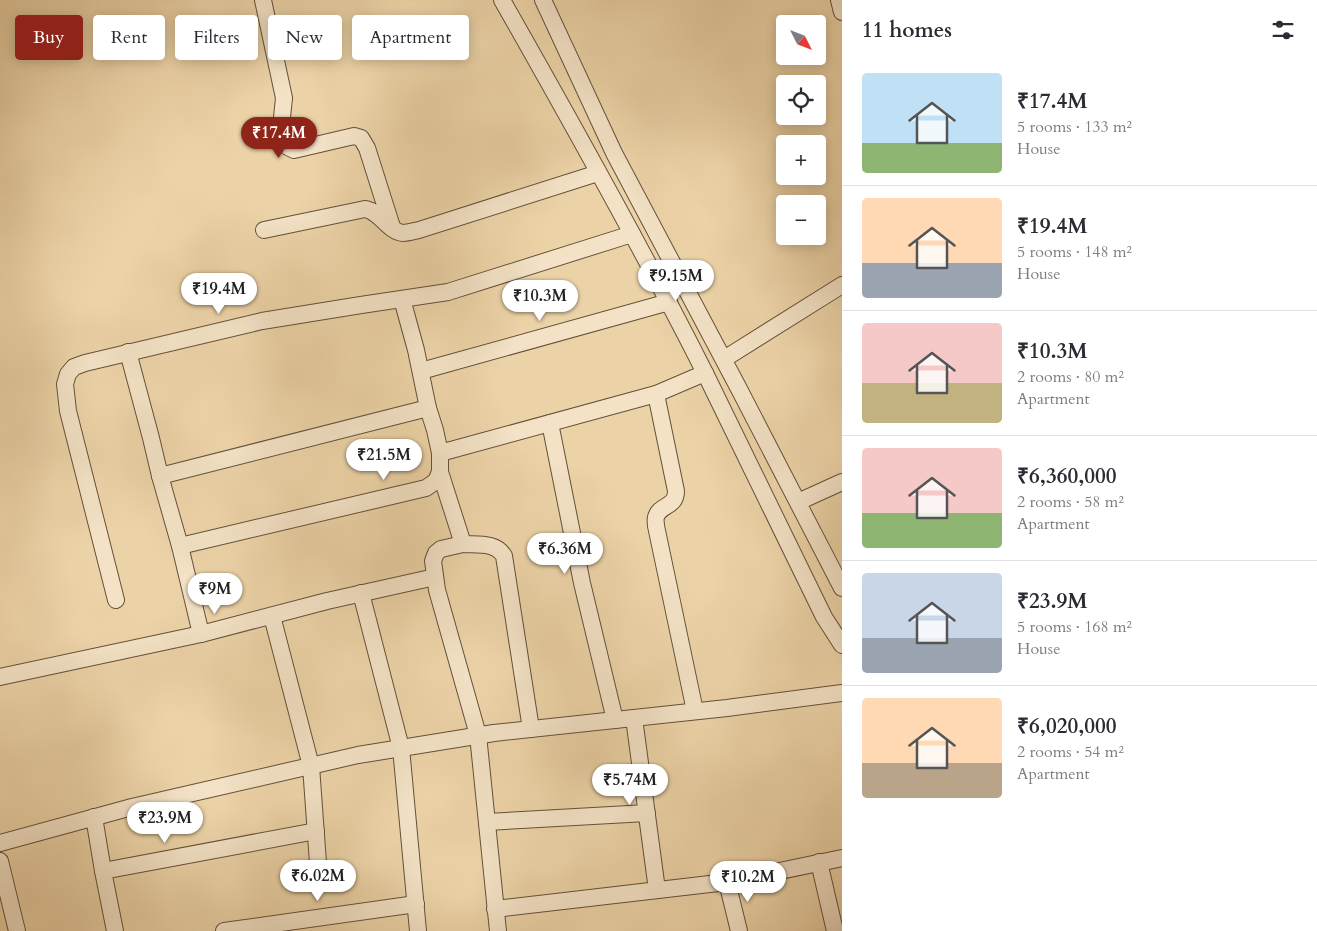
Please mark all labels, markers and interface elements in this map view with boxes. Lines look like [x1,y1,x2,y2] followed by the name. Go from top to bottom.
[15,15,83,60] chip: Buy
[93,15,165,60] chip: Rent
[175,15,258,60] chip: Filters
[268,15,342,60] chip: New
[352,15,469,60] chip: Apartment
[776,15,826,65] north arrow
[776,15,826,245] map controls
[862,16,952,45] text: 11 homes
[1269,16,1297,44] icon: filters
[776,75,826,125] button: locate
[1017,87,1088,116] text: ₹17.4M
[902,93,962,153] icon: home
[238,116,320,159] pin: ₹17.4M
[1017,116,1132,138] text: 5 rooms · 133 m²
[252,122,306,144] text: ₹17.4M
[776,135,826,185] button: +
[1017,138,1060,160] text: House
[776,195,826,245] button: −
[1017,212,1088,241] text: ₹19.4M
[902,218,962,278] icon: home
[1017,241,1132,263] text: 5 rooms · 148 m²
[635,260,717,302] pin: ₹9.15M
[1017,263,1060,285] text: House
[649,265,703,287] text: ₹9.15M
[178,272,260,315] pin: ₹19.4M
[192,278,246,300] text: ₹19.4M
[499,280,581,322] pin: ₹10.3M
[513,285,567,307] text: ₹10.3M
[1017,337,1088,366] text: ₹10.3M
[902,343,962,403] icon: home
[1017,366,1124,388] text: 2 rooms · 80 m²
[1017,388,1090,410] text: Apartment
[343,438,425,481] pin: ₹21.5M
[357,444,411,466] text: ₹21.5M
[1017,462,1117,491] text: ₹6,360,000
[902,468,962,528] icon: home
[1017,491,1124,513] text: 2 rooms · 58 m²
[1017,513,1090,535] text: Apartment
[524,532,606,575] pin: ₹6.36M
[538,538,592,560] text: ₹6.36M
[191,572,239,615] pin: ₹9M
[199,578,231,600] text: ₹9M
[1017,587,1088,616] text: ₹23.9M
[902,593,962,653] icon: home
[1017,616,1132,638] text: 5 rooms · 168 m²
[1017,638,1060,660] text: House
[1017,712,1117,741] text: ₹6,020,000
[902,718,962,778] icon: home
[1017,741,1124,763] text: 2 rooms · 54 m²
[1017,763,1090,785] text: Apartment
[589,764,671,806] pin: ₹5.74M
[603,769,657,791] text: ₹5.74M
[124,802,206,844] pin: ₹23.9M
[138,807,192,829] text: ₹23.9M
[277,860,359,902] pin: ₹6.02M
[707,860,789,903] pin: ₹10.2M
[291,865,345,887] text: ₹6.02M
[721,866,775,888] text: ₹10.2M

